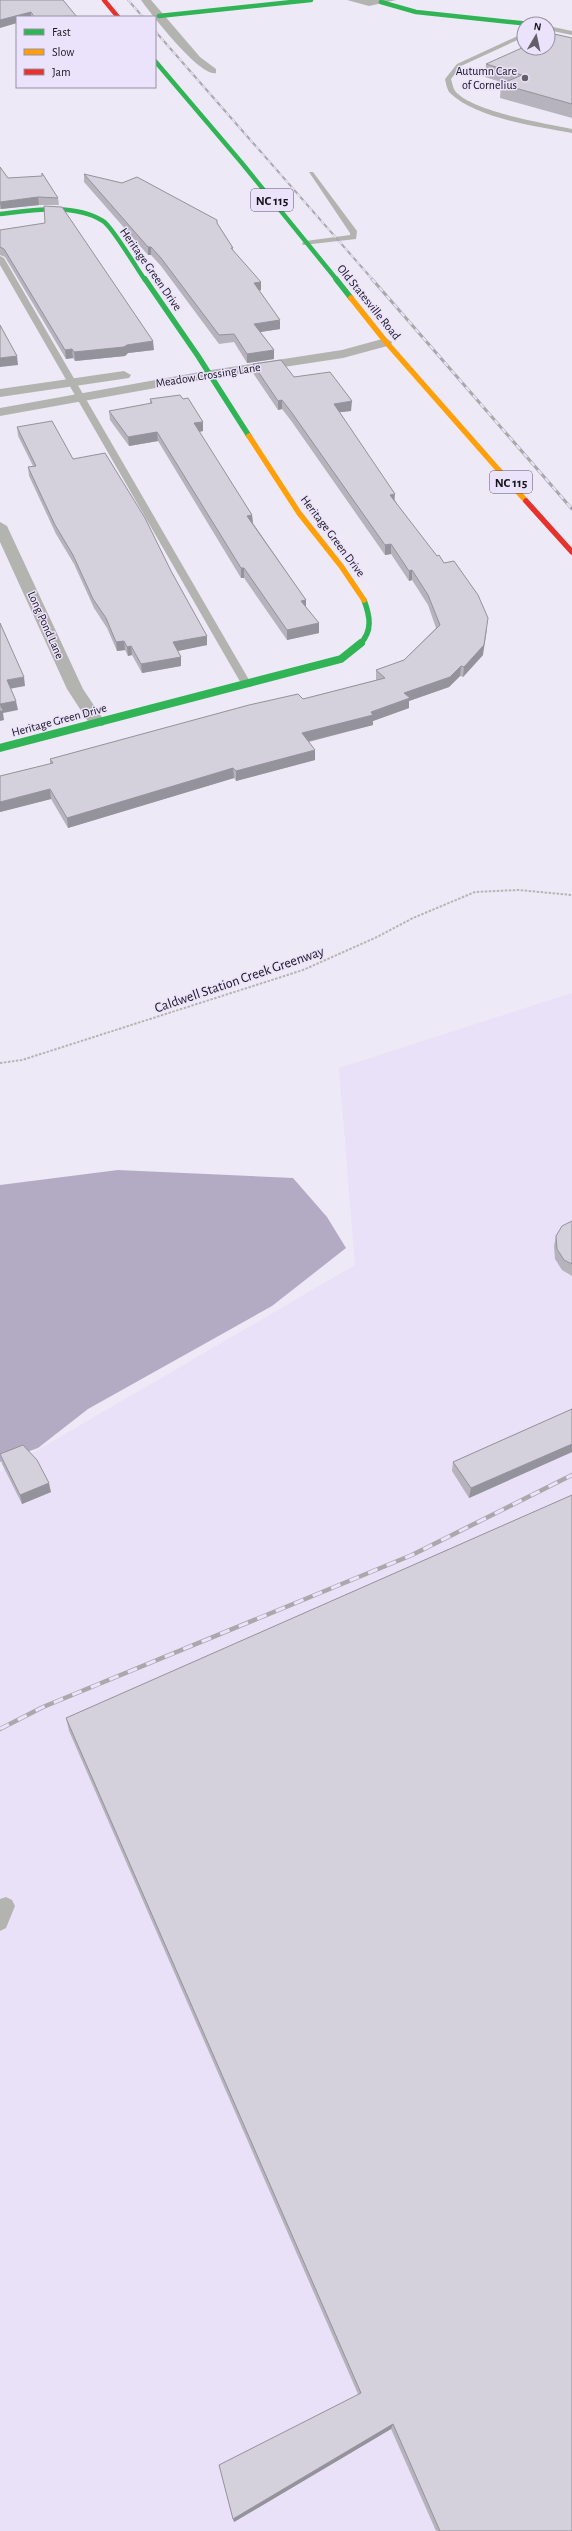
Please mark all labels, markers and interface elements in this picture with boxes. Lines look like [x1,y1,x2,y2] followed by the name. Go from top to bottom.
[16,16,156,88] legend
[516,16,556,56] north arrow
[533,21,542,33] text: N
[52,26,71,38] text: Fast
[52,46,74,58] text: Slow
[456,65,517,91] place label: Autumn Care of Cornelius
[52,66,71,78] text: Jam
[520,73,530,83] marker: Autumn Care of Cornelius
[251,189,293,211] road number: NC 115
[118,225,184,313] street label: Heritage Green Drive
[335,262,403,342] street label: Old Statesville Road
[155,361,261,389] street label: Meadow Crossing Lane
[490,471,532,493] road number: NC 115
[299,493,367,579] street label: Heritage Green Drive
[26,589,66,661] street label: Long Pond Lane
[10,702,108,738] street label: Heritage Green Drive
[153,944,326,1016] street label: Caldwell Station Creek Greenway

